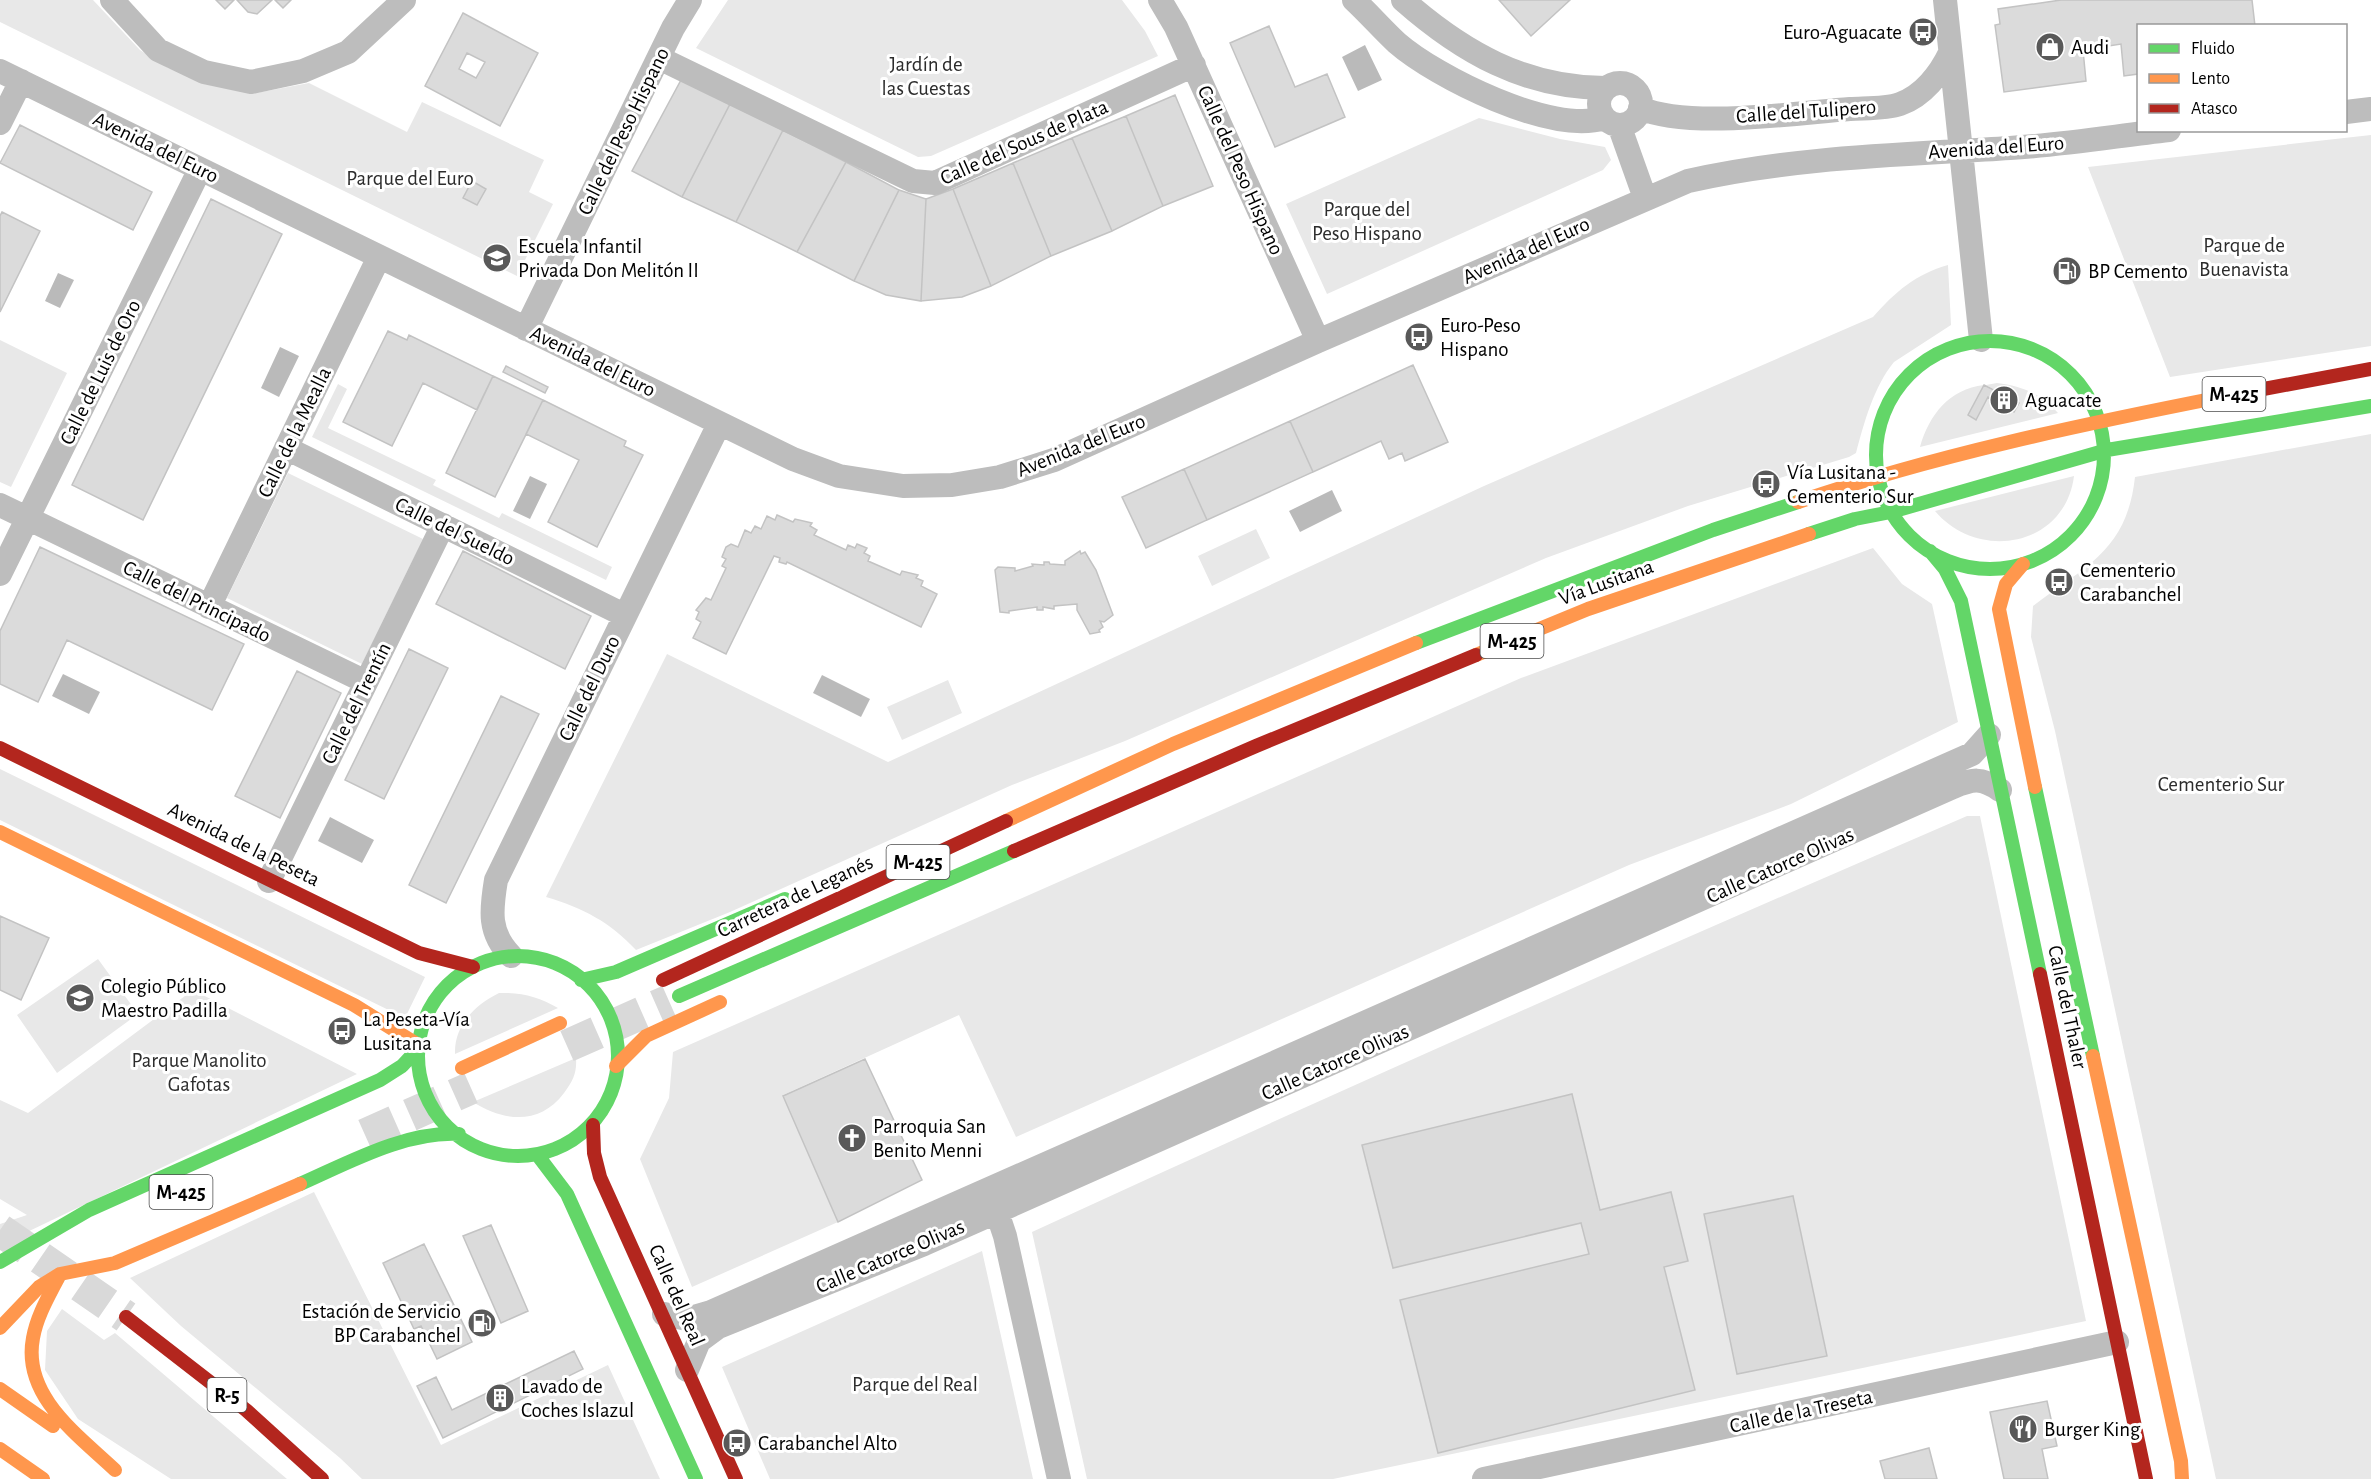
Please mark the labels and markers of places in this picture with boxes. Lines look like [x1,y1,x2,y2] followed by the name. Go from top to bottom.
[1907,16,1939,48] bus stop icon: Euro-Aguacate
[1783,22,1902,43] place label: Euro-Aguacate
[2034,31,2066,63] shop icon: Audi
[2071,37,2109,58] place label: Audi
[518,236,699,281] place label: Escuela Infantil Privada Don Melitón II
[481,242,513,274] school or university icon: Escuela Infantil Privada Don Melitón II
[2051,255,2083,287] fuel station icon: BP Cemento
[2088,261,2188,282] place label: BP Cemento
[1440,315,1521,360] place label: Euro-Peso Hispano
[1403,321,1435,353] bus stop icon: Euro-Peso Hispano
[1988,384,2020,416] building icon: Aguacate
[2025,390,2101,411] place label: Aguacate
[1787,462,1914,507] place label: Vía Lusitana - Cementerio Sur
[1750,468,1782,500] bus stop icon: Vía Lusitana - Cementerio Sur
[2080,560,2182,605] place label: Cementerio Carabanchel
[2043,566,2075,598] bus stop icon: Cementerio Carabanchel
[101,976,228,1021] place label: Colegio Público Maestro Padilla
[64,982,96,1014] school or university icon: Colegio Público Maestro Padilla
[363,1009,470,1054] place label: La Peseta-Vía Lusitana
[326,1015,358,1047] bus stop icon: La Peseta-Vía Lusitana
[873,1116,986,1161] place label: Parroquia San Benito Menni
[836,1122,868,1154] church icon: Parroquia San Benito Menni
[301,1301,461,1346] place label: Estación de Servicio BP Carabanchel
[466,1307,498,1339] fuel station icon: Estación de Servicio BP Carabanchel
[521,1376,634,1421] place label: Lavado de Coches Islazul
[484,1382,516,1414] building icon: Lavado de Coches Islazul
[2007,1413,2039,1445] restaurant icon: Burger King
[2044,1419,2141,1440] place label: Burger King
[721,1427,753,1459] bus stop icon: Carabanchel Alto
[758,1433,897,1454] place label: Carabanchel Alto

